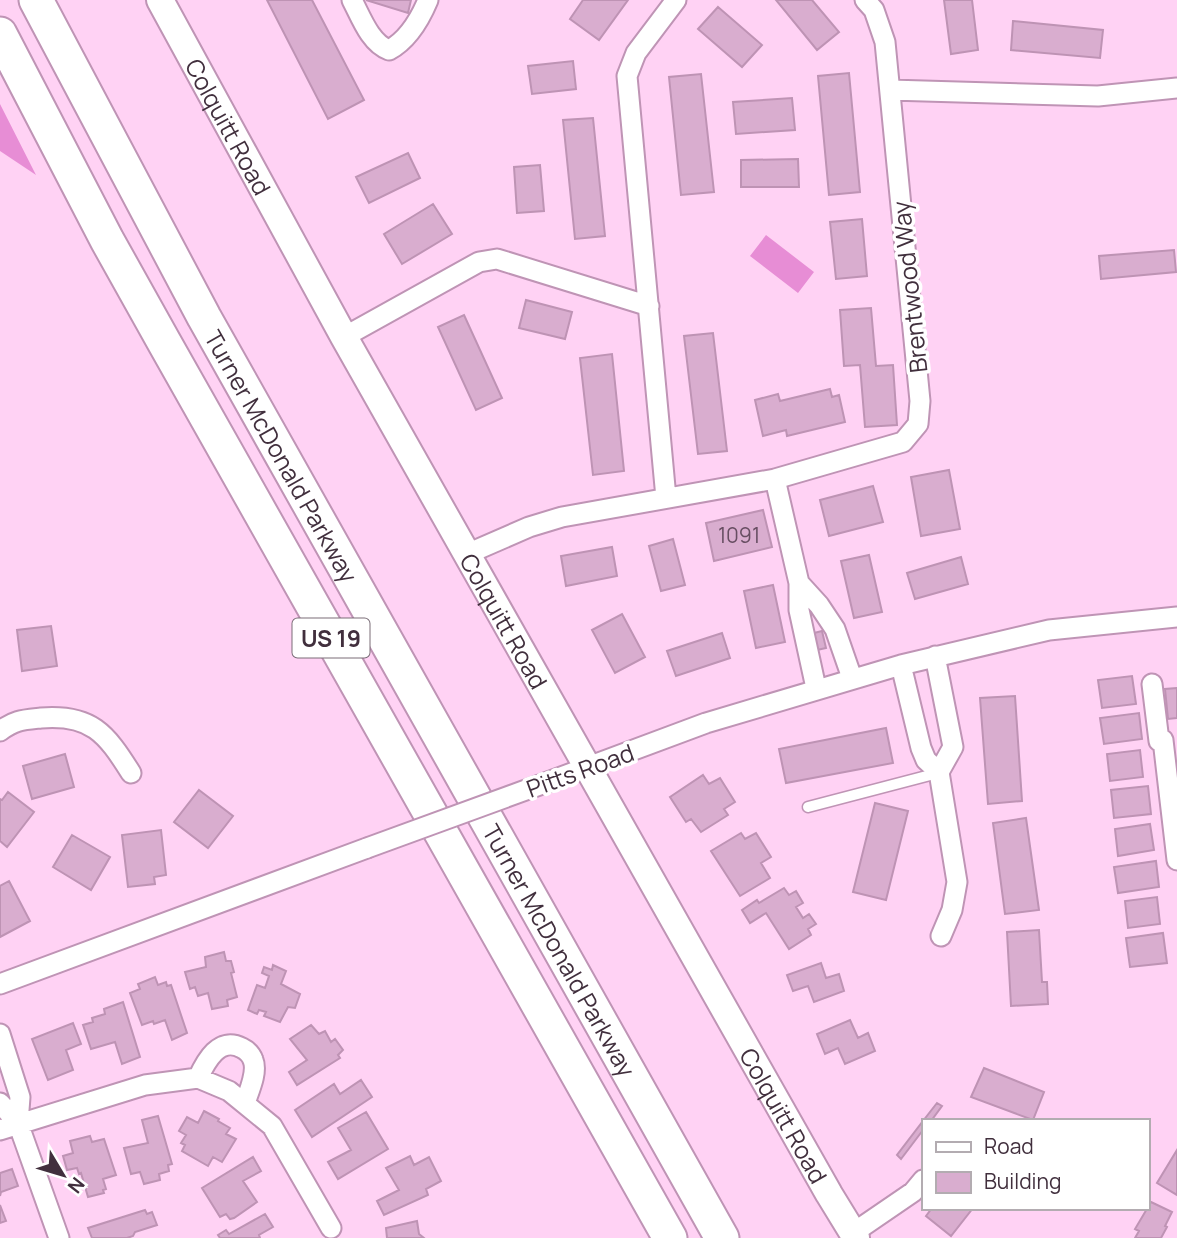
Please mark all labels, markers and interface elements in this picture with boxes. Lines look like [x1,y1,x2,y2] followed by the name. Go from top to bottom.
[178,52,280,200] street label: Colquitt Road
[884,199,934,375] street label: Brentwood Way
[198,324,366,588] street label: Turner McDonald Parkway
[718,521,760,549] house number: 1091
[453,547,556,694] street label: Colquitt Road
[292,618,370,658] road number: US 19
[522,735,638,805] street label: Pitts Road
[476,818,644,1082] street label: Turner McDonald Parkway
[733,1041,836,1189] street label: Colquitt Road
[922,1119,1149,1210] legend
[984,1132,1034,1160] text: Road
[28,1140,98,1210] north arrow
[984,1167,1061,1195] text: Building
[62,1172,91,1199] text: N

